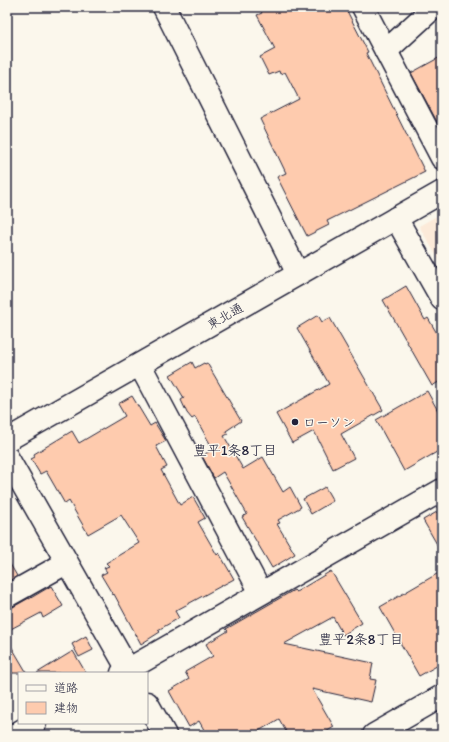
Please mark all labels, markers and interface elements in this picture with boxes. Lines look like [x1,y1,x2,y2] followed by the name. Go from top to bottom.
[204,300,246,332] street label: 東北通
[303,415,355,430] place label: ローソン
[290,417,300,427] marker: ローソン
[193,442,277,459] district label: 豊平1条8丁目
[318,631,404,648] district label: 豊平2条8丁目
[18,672,148,724] legend
[54,681,78,695] text: 道路
[54,701,78,715] text: 建物

